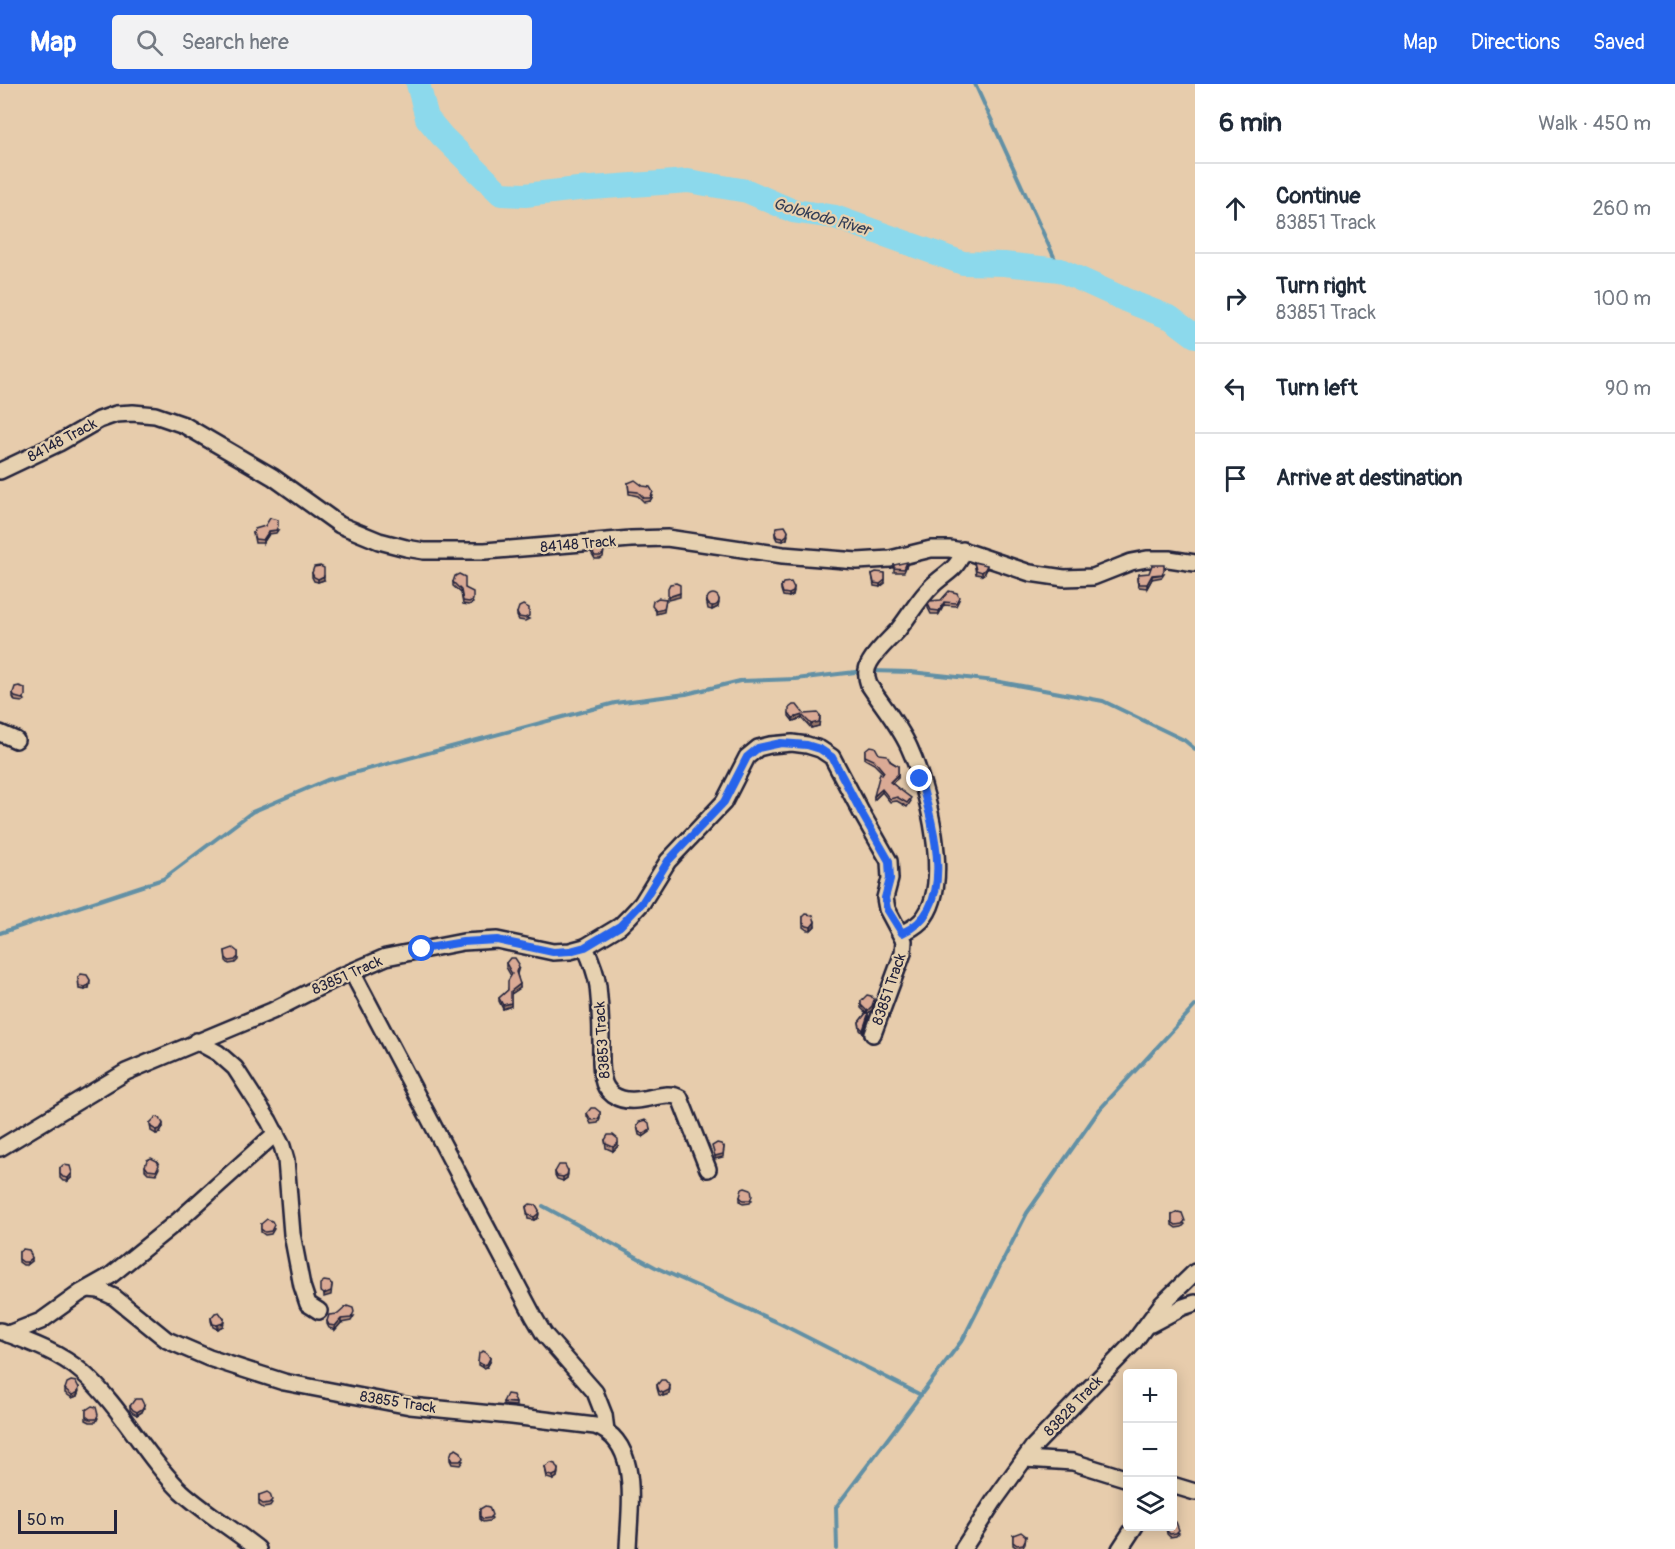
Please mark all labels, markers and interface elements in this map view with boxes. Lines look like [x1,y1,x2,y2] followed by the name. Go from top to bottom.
[112,15,532,69] search box
[30,25,76,60] text: Map
[133,26,166,59] icon: search
[181,28,289,56] text: Search here
[1403,29,1438,56] text: Map
[1471,29,1560,56] text: Directions
[1593,29,1645,56] text: Saved
[1219,107,1282,139] text: 6 min
[1538,111,1651,136] text: Walk · 450 m
[1276,182,1360,210] text: Continue
[1219,192,1252,225] icon: ahead
[771,194,875,241] water label: Golokodo River
[1592,196,1651,221] text: 260 m
[1276,210,1376,235] text: 83851 Track
[1276,272,1366,300] text: Turn right
[1219,282,1252,315] icon: right
[1594,286,1651,311] text: 100 m
[1276,300,1376,325] text: 83851 Track
[1219,372,1252,405] icon: left
[1276,374,1358,402] text: Turn left
[1605,376,1651,401] text: 90 m
[24,414,101,467] street label: 84148 Track
[1219,462,1252,495] icon: arrive
[1276,464,1462,492] text: Arrive at destination
[539,532,617,557] street label: 84148 Track
[906,765,932,791] route end
[408,935,434,961] route start
[868,950,911,1028] street label: 83851 Track
[309,951,386,999] street label: 83851 Track
[590,1000,615,1079] street label: 83853 Track
[1123,1369,1177,1531] map controls
[1123,1369,1177,1423] button: +
[1040,1372,1107,1441] street label: 83828 Track
[358,1387,438,1418] street label: 83855 Track
[1123,1423,1177,1477] button: −
[1123,1477,1177,1531] button: layers
[18,1507,117,1534] scale bar
[27,1510,64,1530] text: 50 m

